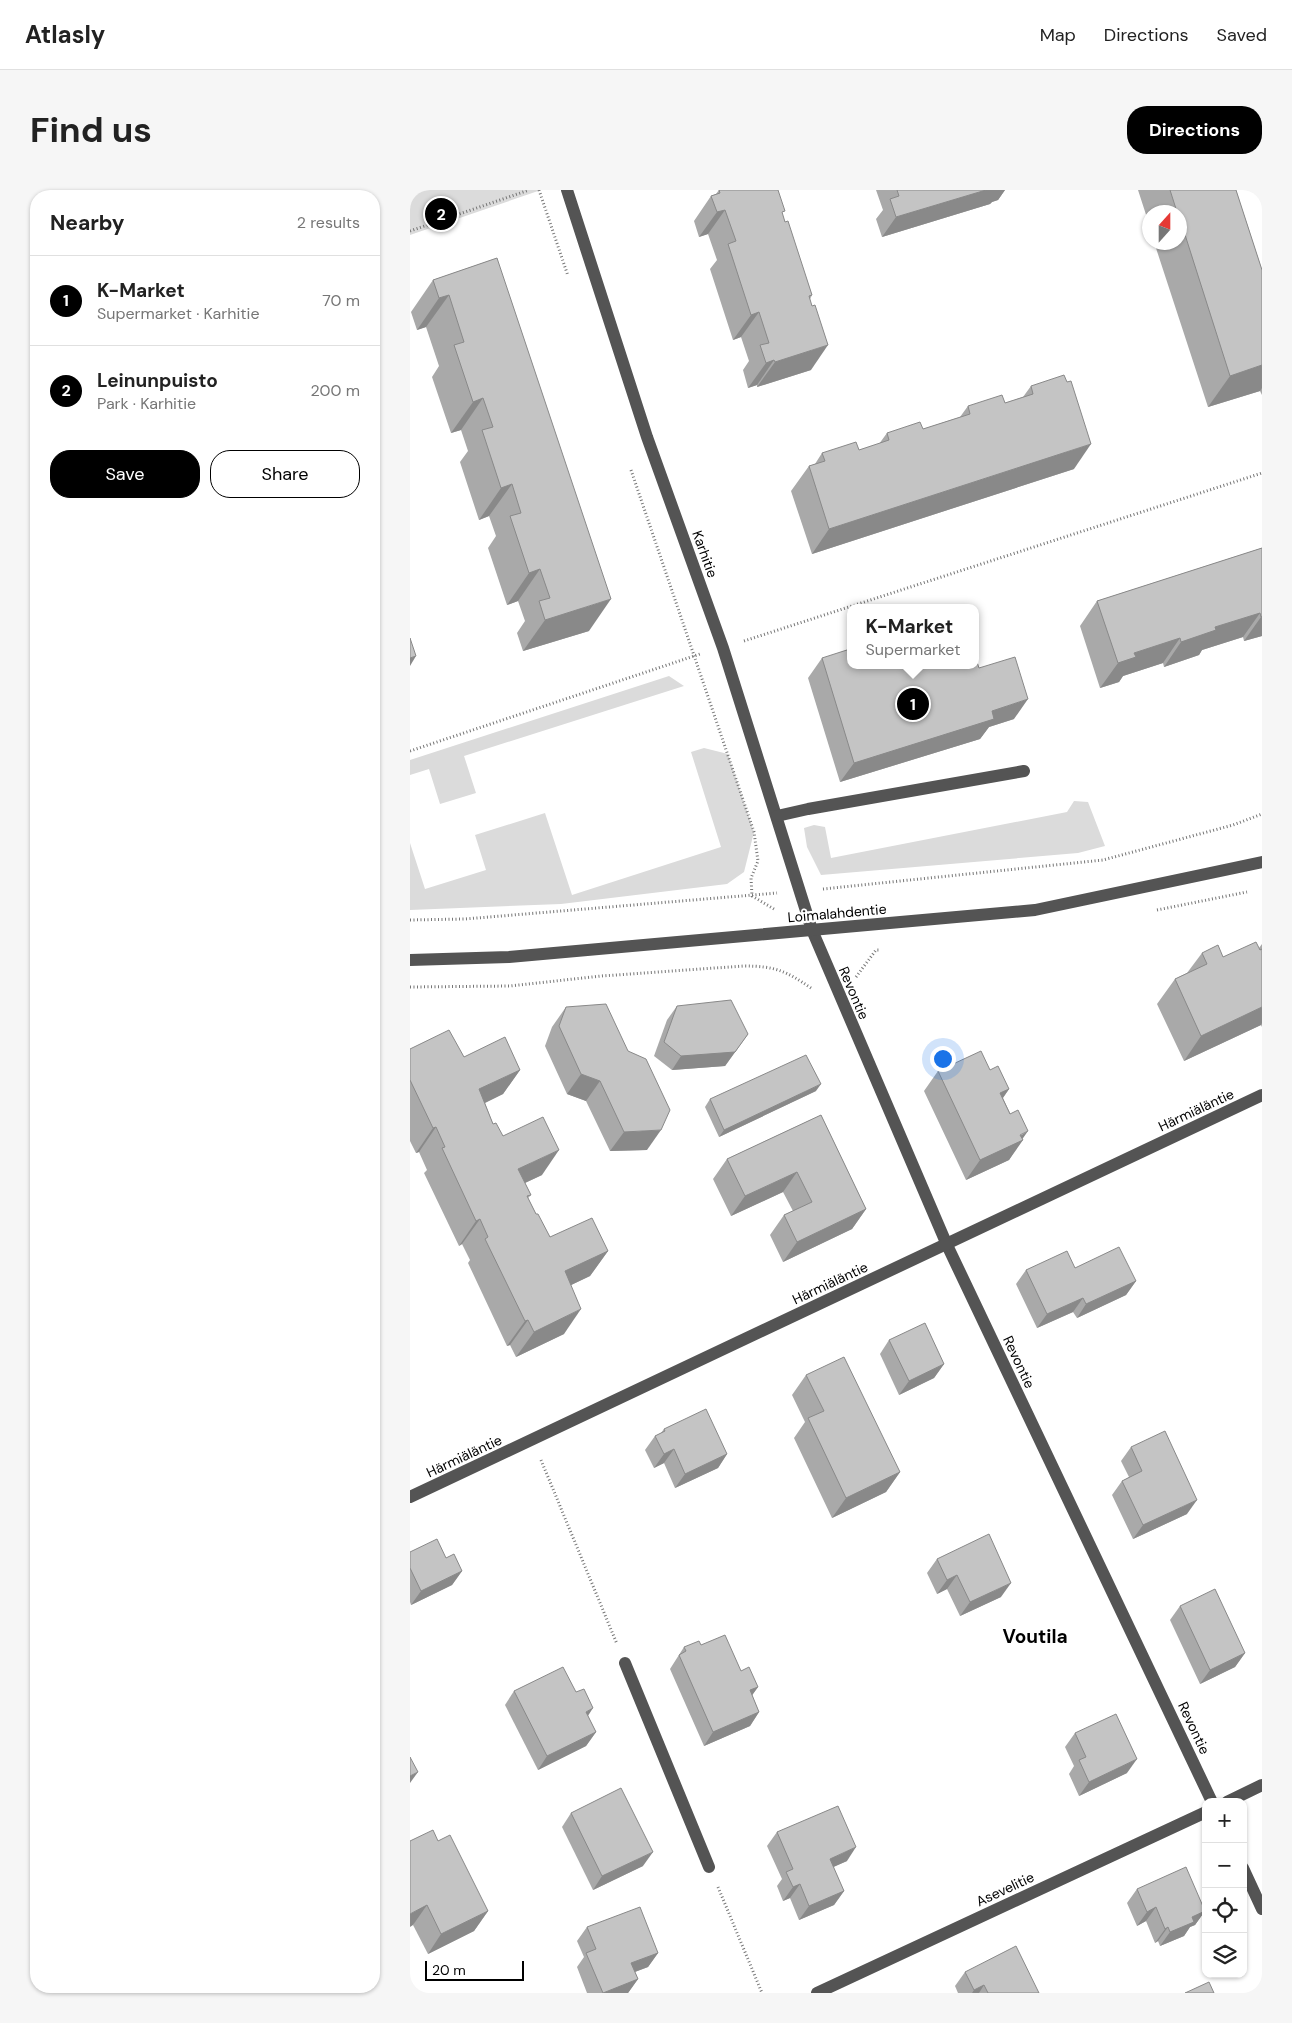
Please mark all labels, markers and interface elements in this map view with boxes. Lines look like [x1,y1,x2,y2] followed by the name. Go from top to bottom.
[25,19,105,50] text: Atlasly
[1040,23,1076,47] text: Map
[1104,23,1189,47] text: Directions
[1217,23,1267,47] text: Saved
[1127,106,1262,154] button: Directions
[30,107,152,153] text: Find us
[425,195,457,233] pin: 2
[1142,205,1187,250] north arrow
[50,209,124,237] text: Nearby
[297,212,360,233] text: 2 results
[97,278,185,303] text: K-Market
[63,290,69,311] text: 1
[322,290,360,311] text: 70 m
[97,303,259,324] text: Supermarket · Karhitie
[97,368,218,393] text: Leinunpuisto
[61,380,71,401] text: 2
[311,380,360,401] text: 200 m
[97,393,196,414] text: Park · Karhitie
[50,450,200,498] button: Save
[210,450,360,498] button: Share
[688,528,722,580] street label: Karhitie
[847,604,979,669] popup
[866,614,953,639] text: K-Market
[866,639,960,660] text: Supermarket
[897,685,929,723] pin: 1
[787,900,887,926] street label: Loimalahdentie
[835,964,873,1022] street label: Revontie
[930,1046,956,1072] your location
[1155,1085,1237,1135] street label: Härmiäläntie
[789,1258,871,1308] street label: Härmiäläntie
[999,1333,1039,1391] street label: Revontie
[423,1431,505,1481] street label: Härmiäläntie
[1002,1624,1068,1649] district label: Voutila
[1174,1699,1214,1757] street label: Revontie
[1202,1798,1247,1978] map controls
[1202,1798,1247,1843] button: +
[1202,1843,1247,1888] button: −
[973,1868,1037,1910] street label: Asevelitie
[1202,1888,1247,1933] button: locate
[1202,1933,1247,1978] button: layers
[425,1958,524,1981] scale bar
[432,1961,466,1979] text: 20 m

